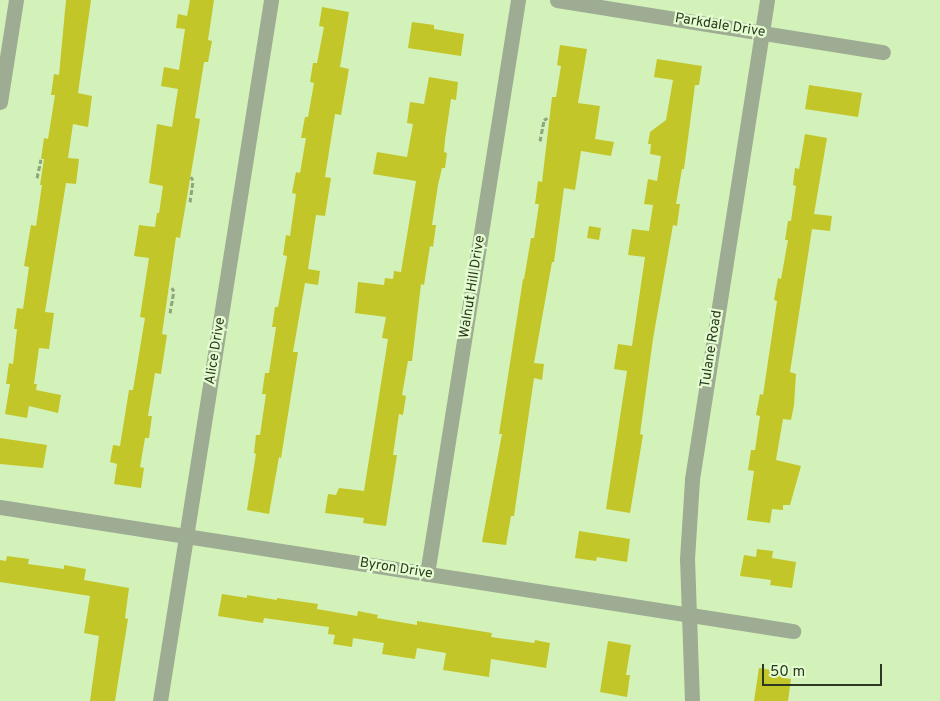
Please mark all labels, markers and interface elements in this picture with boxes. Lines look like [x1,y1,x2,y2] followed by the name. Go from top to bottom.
[674,11,766,41] street label: Parkdale Drive
[457,234,489,340] street label: Walnut Hill Drive
[698,309,726,389] street label: Tulane Road
[202,316,230,386] street label: Alice Drive
[358,555,434,583] street label: Byron Drive
[765,654,885,686] scale bar
[770,663,805,682] text: 50 m

